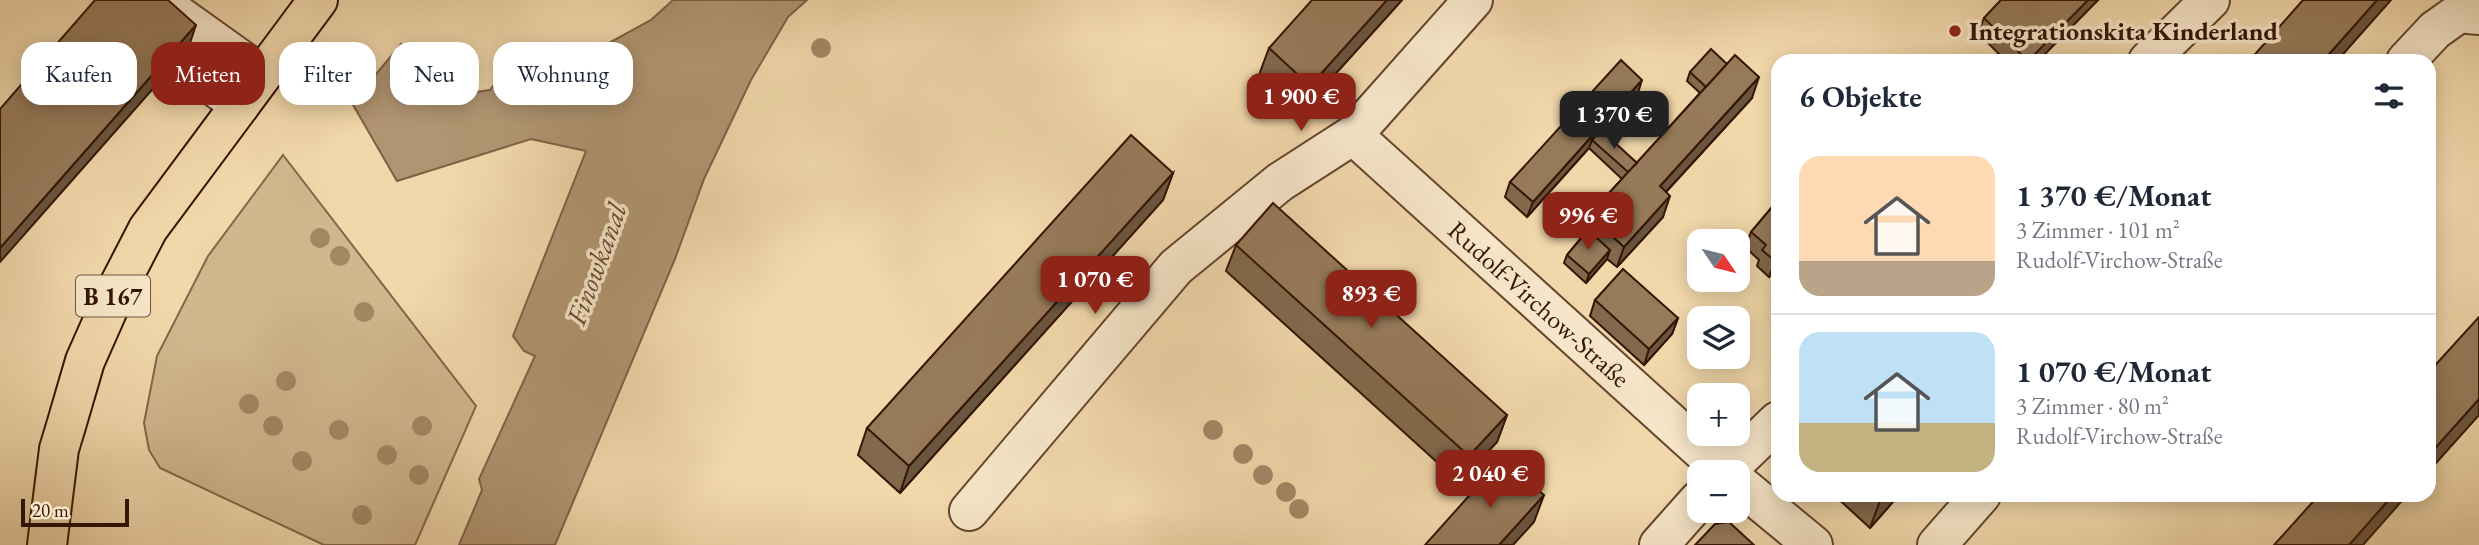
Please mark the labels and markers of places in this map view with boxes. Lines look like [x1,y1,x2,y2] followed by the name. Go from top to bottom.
[1969,14,2279,48] place label: Integrationskita Kinderland
[1947,23,1963,39] marker: Integrationskita Kinderland
[1236,74,1366,133] pin: 1 900 €
[1549,92,1679,151] pin: 1 370 €
[1539,192,1637,252] pin: 996 €
[1030,256,1160,316] pin: 1 070 €
[1322,270,1420,330] pin: 893 €
[1425,450,1555,510] pin: 2 040 €

